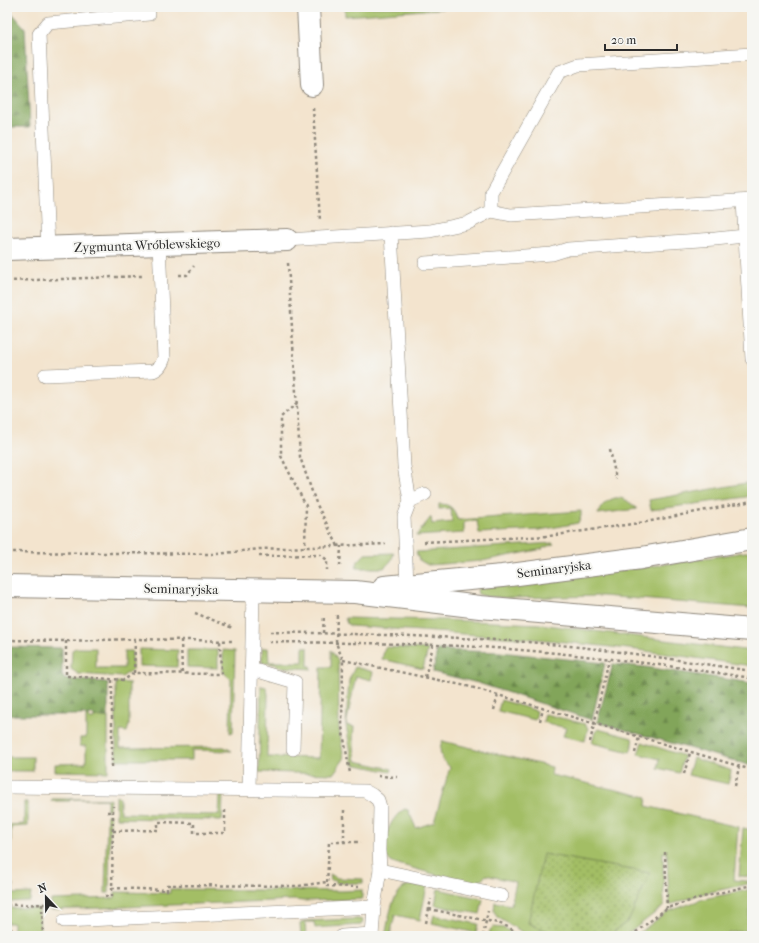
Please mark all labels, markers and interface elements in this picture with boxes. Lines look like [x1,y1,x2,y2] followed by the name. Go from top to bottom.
[605,26,677,52] scale bar
[611,33,636,47] text: 20 m
[74,235,221,255] street label: Zygmunta Wróblewskiego
[516,557,593,581] street label: Seminaryjska
[144,581,219,597] street label: Seminaryjska
[26,877,66,917] north arrow
[36,880,49,896] text: N

